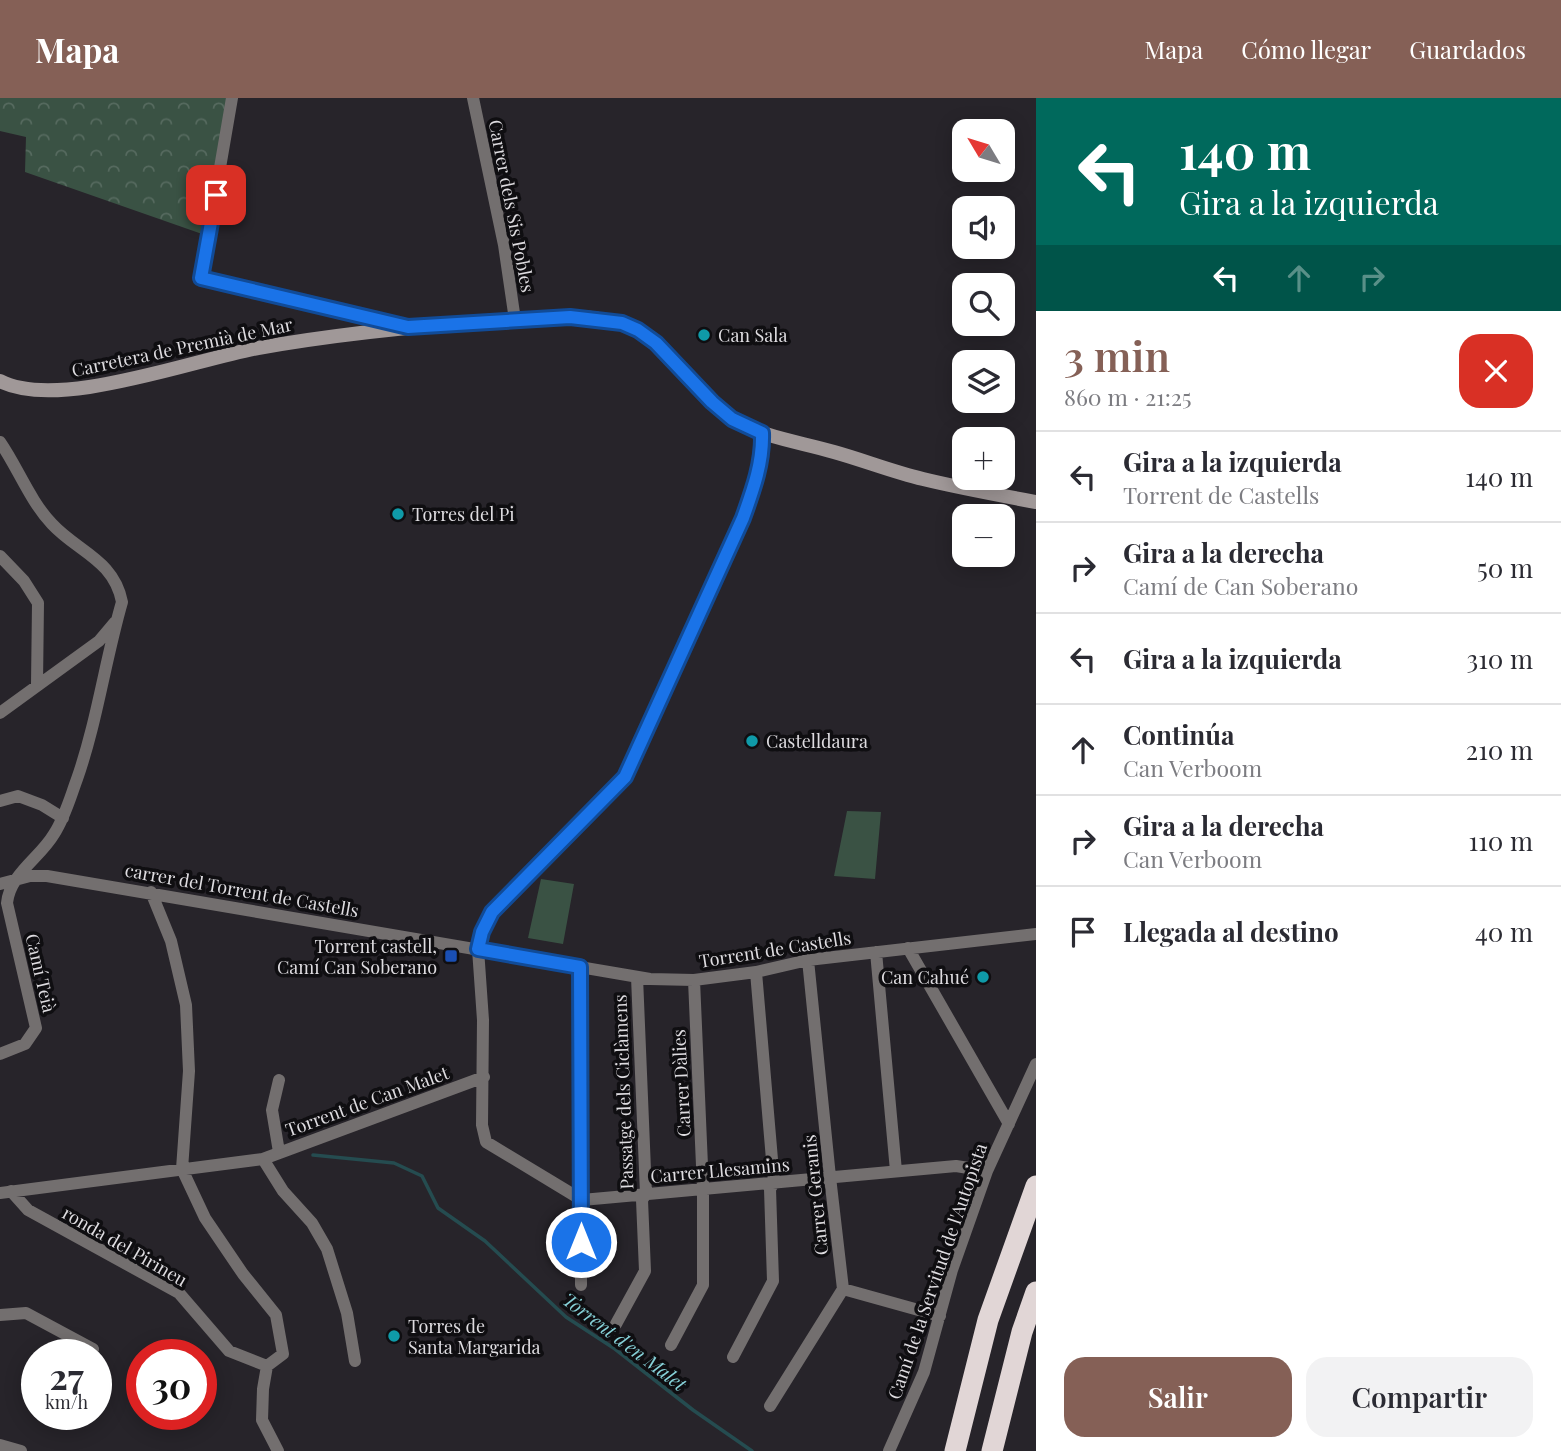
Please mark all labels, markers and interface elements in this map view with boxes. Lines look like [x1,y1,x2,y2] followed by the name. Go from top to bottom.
[35,27,119,71] text: Mapa
[1145,33,1203,65] text: Mapa
[1241,33,1371,65] text: Cómo llegar
[1409,33,1526,65] text: Guardados
[1179,117,1311,182] text: 140 m
[483,118,541,294] street label: Carrer dels Sis Pobles
[952,119,1015,182] north arrow
[952,119,1015,567] map controls
[1064,126,1155,217] icon: left
[186,165,246,225] pin
[197,176,235,214] icon: arrive
[1179,180,1439,223] text: Gira a la izquierda
[952,196,1015,259] button: sound
[1207,259,1245,297] icon: left
[1280,259,1318,297] icon: ahead
[1353,259,1391,297] icon: right
[952,273,1015,336] button: search
[69,312,295,382] street label: Carretera de Premià de Mar
[718,323,787,347] place label: Can Sala
[696,327,712,343] marker: Can Sala
[1064,327,1170,383] text: 3 min
[1459,334,1533,408] button: close
[952,350,1015,413] button: layers
[1064,381,1192,412] text: 860 m · 21:25
[952,427,1015,490] button: +
[1123,444,1342,479] text: Gira a la izquierda
[1064,458,1102,496] icon: left
[1465,459,1533,494] text: 140 m
[1123,479,1319,510] text: Torrent de Castells
[412,502,515,526] place label: Torres del Pi
[952,504,1015,567] button: −
[390,506,406,522] marker: Torres del Pi
[1123,535,1324,570] text: Gira a la derecha
[1064,549,1102,587] icon: right
[1477,550,1533,585] text: 50 m
[1123,570,1358,601] text: Camí de Can Soberano
[1064,640,1102,678] icon: left
[1123,641,1342,676] text: Gira a la izquierda
[1466,641,1533,676] text: 310 m
[1123,717,1235,752] text: Continúa
[766,729,868,753] place label: Castelldaura
[1064,731,1102,769] icon: ahead
[1466,732,1533,767] text: 210 m
[744,733,760,749] marker: Castelldaura
[1123,752,1262,783] text: Can Verboom
[1123,808,1324,843] text: Gira a la derecha
[1064,822,1102,860] icon: right
[1469,823,1533,858] text: 110 m
[1123,843,1262,874] text: Can Verboom
[123,858,361,922] street label: carrer del Torrent de Castells
[1064,913,1102,951] icon: arrive
[1123,914,1339,949] text: Llegada al destino
[1475,914,1533,949] text: 40 m
[697,925,853,973] street label: Torrent de Castells
[20,931,62,1015] street label: Camí Teià
[277,934,437,979] place label: Torrent castell, Camí Can Soberano
[443,948,459,964] marker: Torrent castell, Camí Can Soberano
[881,965,969,989] place label: Can Cahué
[975,969,991,985] marker: Can Cahué
[608,994,638,1190] street label: Passatge dels Ciclàmens
[666,1029,696,1137] street label: Carrer Dàlies
[282,1060,452,1142] street label: Torrent de Can Malet
[797,1134,833,1256] street label: Carrer Geranis
[882,1140,992,1402] street label: Camí de la Servitud de l'Autopista
[649,1152,791,1188] street label: Carrer Llesamins
[58,1200,192,1292] street label: ronda del Pirineu
[544,1205,618,1279] position arrow
[558,1286,694,1397] water label: Torrent d'en Malet
[408,1314,541,1359] place label: Torres de Santa Margarida
[386,1328,402,1344] marker: Torres de Santa Margarida
[126,1339,217,1430] speed limit sign: 30
[49,1352,84,1399] text: 27
[1064,1357,1292,1437] button: Salir
[1306,1357,1533,1437] button: Compartir
[45,1390,88,1414] text: km/h

